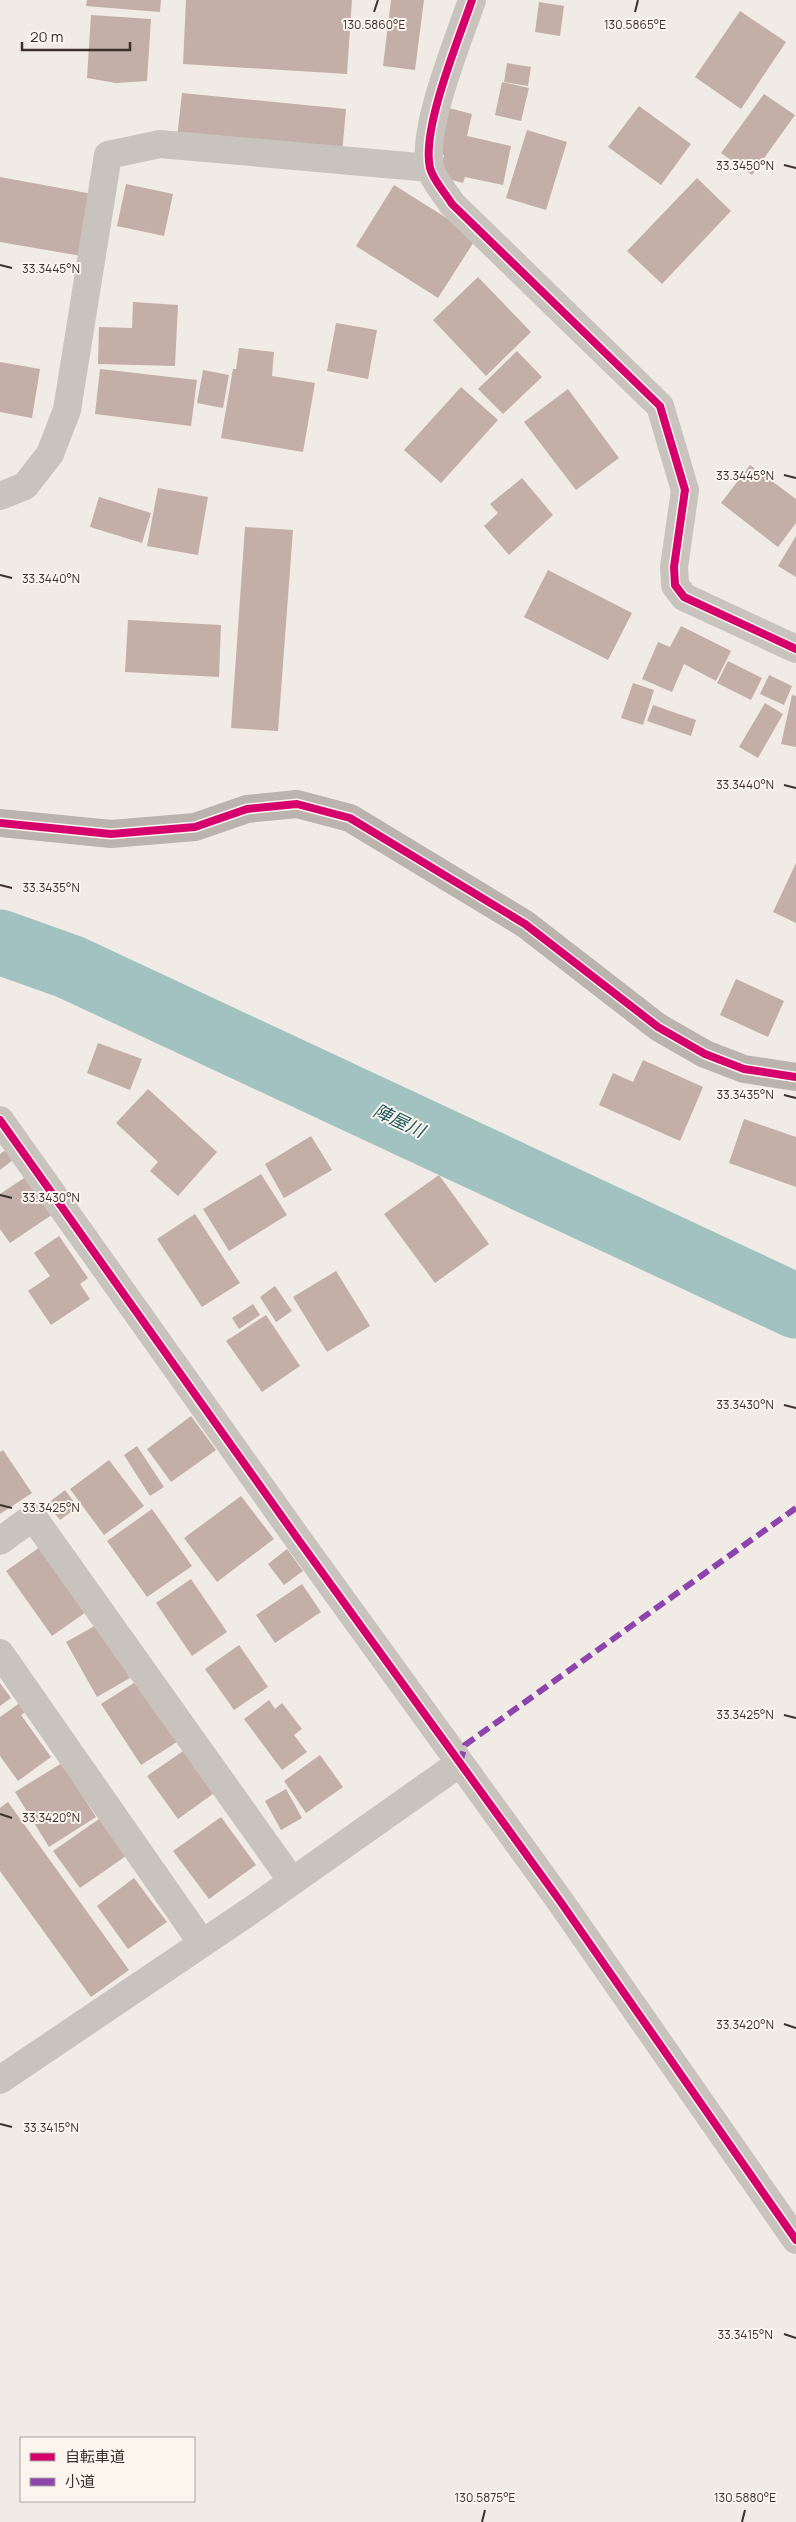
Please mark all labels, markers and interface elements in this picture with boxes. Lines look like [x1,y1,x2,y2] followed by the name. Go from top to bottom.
[343,16,405,33] text: 130.5860°E
[604,16,666,33] text: 130.5865°E
[22,20,130,52] scale bar
[30,26,63,47] text: 20 m
[716,157,774,174] text: 33.3450°N
[22,260,80,277] text: 33.3445°N
[716,467,774,484] text: 33.3445°N
[22,570,80,587] text: 33.3440°N
[716,776,774,793] text: 33.3440°N
[22,879,80,896] text: 33.3435°N
[716,1086,774,1103] text: 33.3435°N
[370,1098,431,1143] water label: 陣屋川
[22,1189,80,1206] text: 33.3430°N
[716,1396,774,1413] text: 33.3430°N
[22,1499,80,1516] text: 33.3425°N
[716,1706,774,1723] text: 33.3425°N
[22,1809,80,1826] text: 33.3420°N
[716,2016,774,2033] text: 33.3420°N
[23,2119,79,2136] text: 33.3415°N
[717,2326,773,2343] text: 33.3415°N
[20,2437,195,2502] legend
[65,2446,125,2467] text: 自転車道
[65,2471,95,2492] text: 小道
[455,2489,516,2506] text: 130.5875°E
[714,2489,776,2506] text: 130.5880°E

